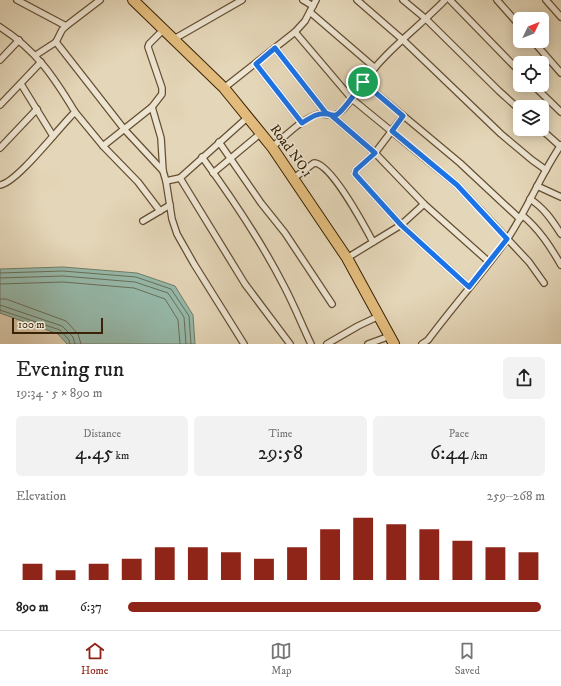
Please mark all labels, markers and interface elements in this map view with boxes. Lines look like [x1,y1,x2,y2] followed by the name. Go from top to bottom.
[513,12,549,48] north arrow
[513,12,549,136] map controls
[513,56,549,92] button: locate
[346,65,380,99] pin
[352,71,374,93] icon: arrive
[513,100,549,136] button: layers
[266,121,316,181] street label: Road NO.1
[12,316,103,335] scale bar
[18,318,44,332] text: 100 m
[16,356,124,383] text: Evening run
[503,357,545,399] button: share
[16,385,102,401] text: 19:34 · 5 × 890 m
[83,427,121,441] text: Distance
[269,427,292,441] text: Time
[449,427,469,441] text: Pace
[75,441,113,466] text: 4.45
[258,441,303,466] text: 29:58
[430,441,469,466] text: 6:44
[113,449,129,463] text: km
[469,449,488,463] text: /km
[16,488,66,504] text: Elevation
[487,488,545,504] text: 259–268 m
[16,599,49,615] text: 890 m
[80,599,102,615] text: 6:37
[81,640,108,678] tab: Home
[270,640,292,678] tab: Map
[455,640,480,678] tab: Saved

